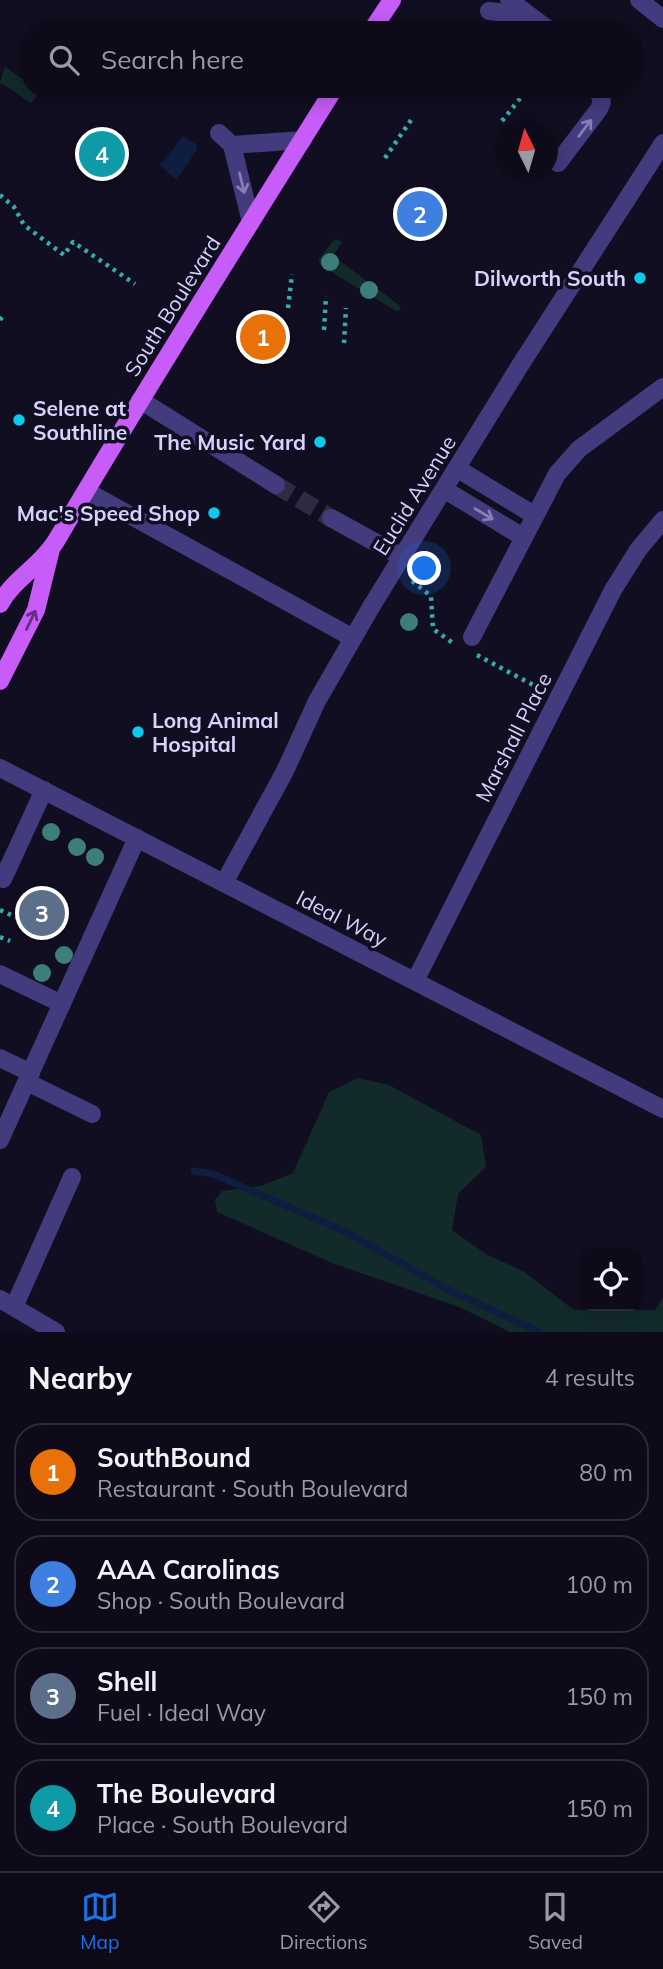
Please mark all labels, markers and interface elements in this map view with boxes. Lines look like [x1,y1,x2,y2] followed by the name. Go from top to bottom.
[21,21,642,98] search box
[45,41,83,79] icon: search
[101,43,244,76] text: Search here
[495,119,558,182] north arrow
[578,119,593,137] one-way arrow
[79,128,125,180] pin: 4
[236,171,249,194] one-way arrow
[397,188,443,240] pin: 2
[118,231,226,381] street label: South Boulevard
[474,265,626,291] place label: Dilworth South
[632,270,648,286] marker: Dilworth South
[240,311,286,363] pin: 1
[33,395,127,445] place label: Selene at Southline
[11,412,27,428] marker: Selene at Southline
[154,429,306,455] place label: The Music Yard
[367,430,461,560] street label: Euclid Avenue
[312,434,328,450] marker: The Music Yard
[17,500,200,526] place label: Mac's Speed Shop
[206,505,222,521] marker: Mac's Speed Shop
[474,507,494,521] one-way arrow
[407,551,441,585] your location
[24,610,38,631] one-way arrow
[469,668,557,806] street label: Marshall Place
[152,707,279,757] place label: Long Animal Hospital
[130,724,146,740] marker: Long Animal Hospital
[292,884,392,952] street label: Ideal Way
[19,887,65,939] pin: 3
[579,1248,642,1311] map controls
[579,1248,642,1311] button: locate
[28,1359,132,1397] text: Nearby
[545,1363,635,1392] text: 4 results
[97,1441,251,1474] text: SouthBound
[46,1458,60,1487] text: 1
[579,1458,633,1487] text: 80 m
[97,1474,408,1503] text: Restaurant · South Boulevard
[97,1553,280,1586] text: AAA Carolinas
[46,1570,60,1599] text: 2
[565,1570,633,1599] text: 100 m
[97,1586,345,1615] text: Shop · South Boulevard
[97,1665,157,1698] text: Shell
[46,1682,60,1711] text: 3
[565,1682,633,1711] text: 150 m
[97,1698,266,1727] text: Fuel · Ideal Way
[97,1777,276,1810] text: The Boulevard
[46,1794,60,1823] text: 4
[565,1794,633,1823] text: 150 m
[97,1810,348,1839] text: Place · South Boulevard
[80,1888,119,1954] tab: Map
[280,1888,368,1954] tab: Directions
[528,1888,583,1954] tab: Saved

